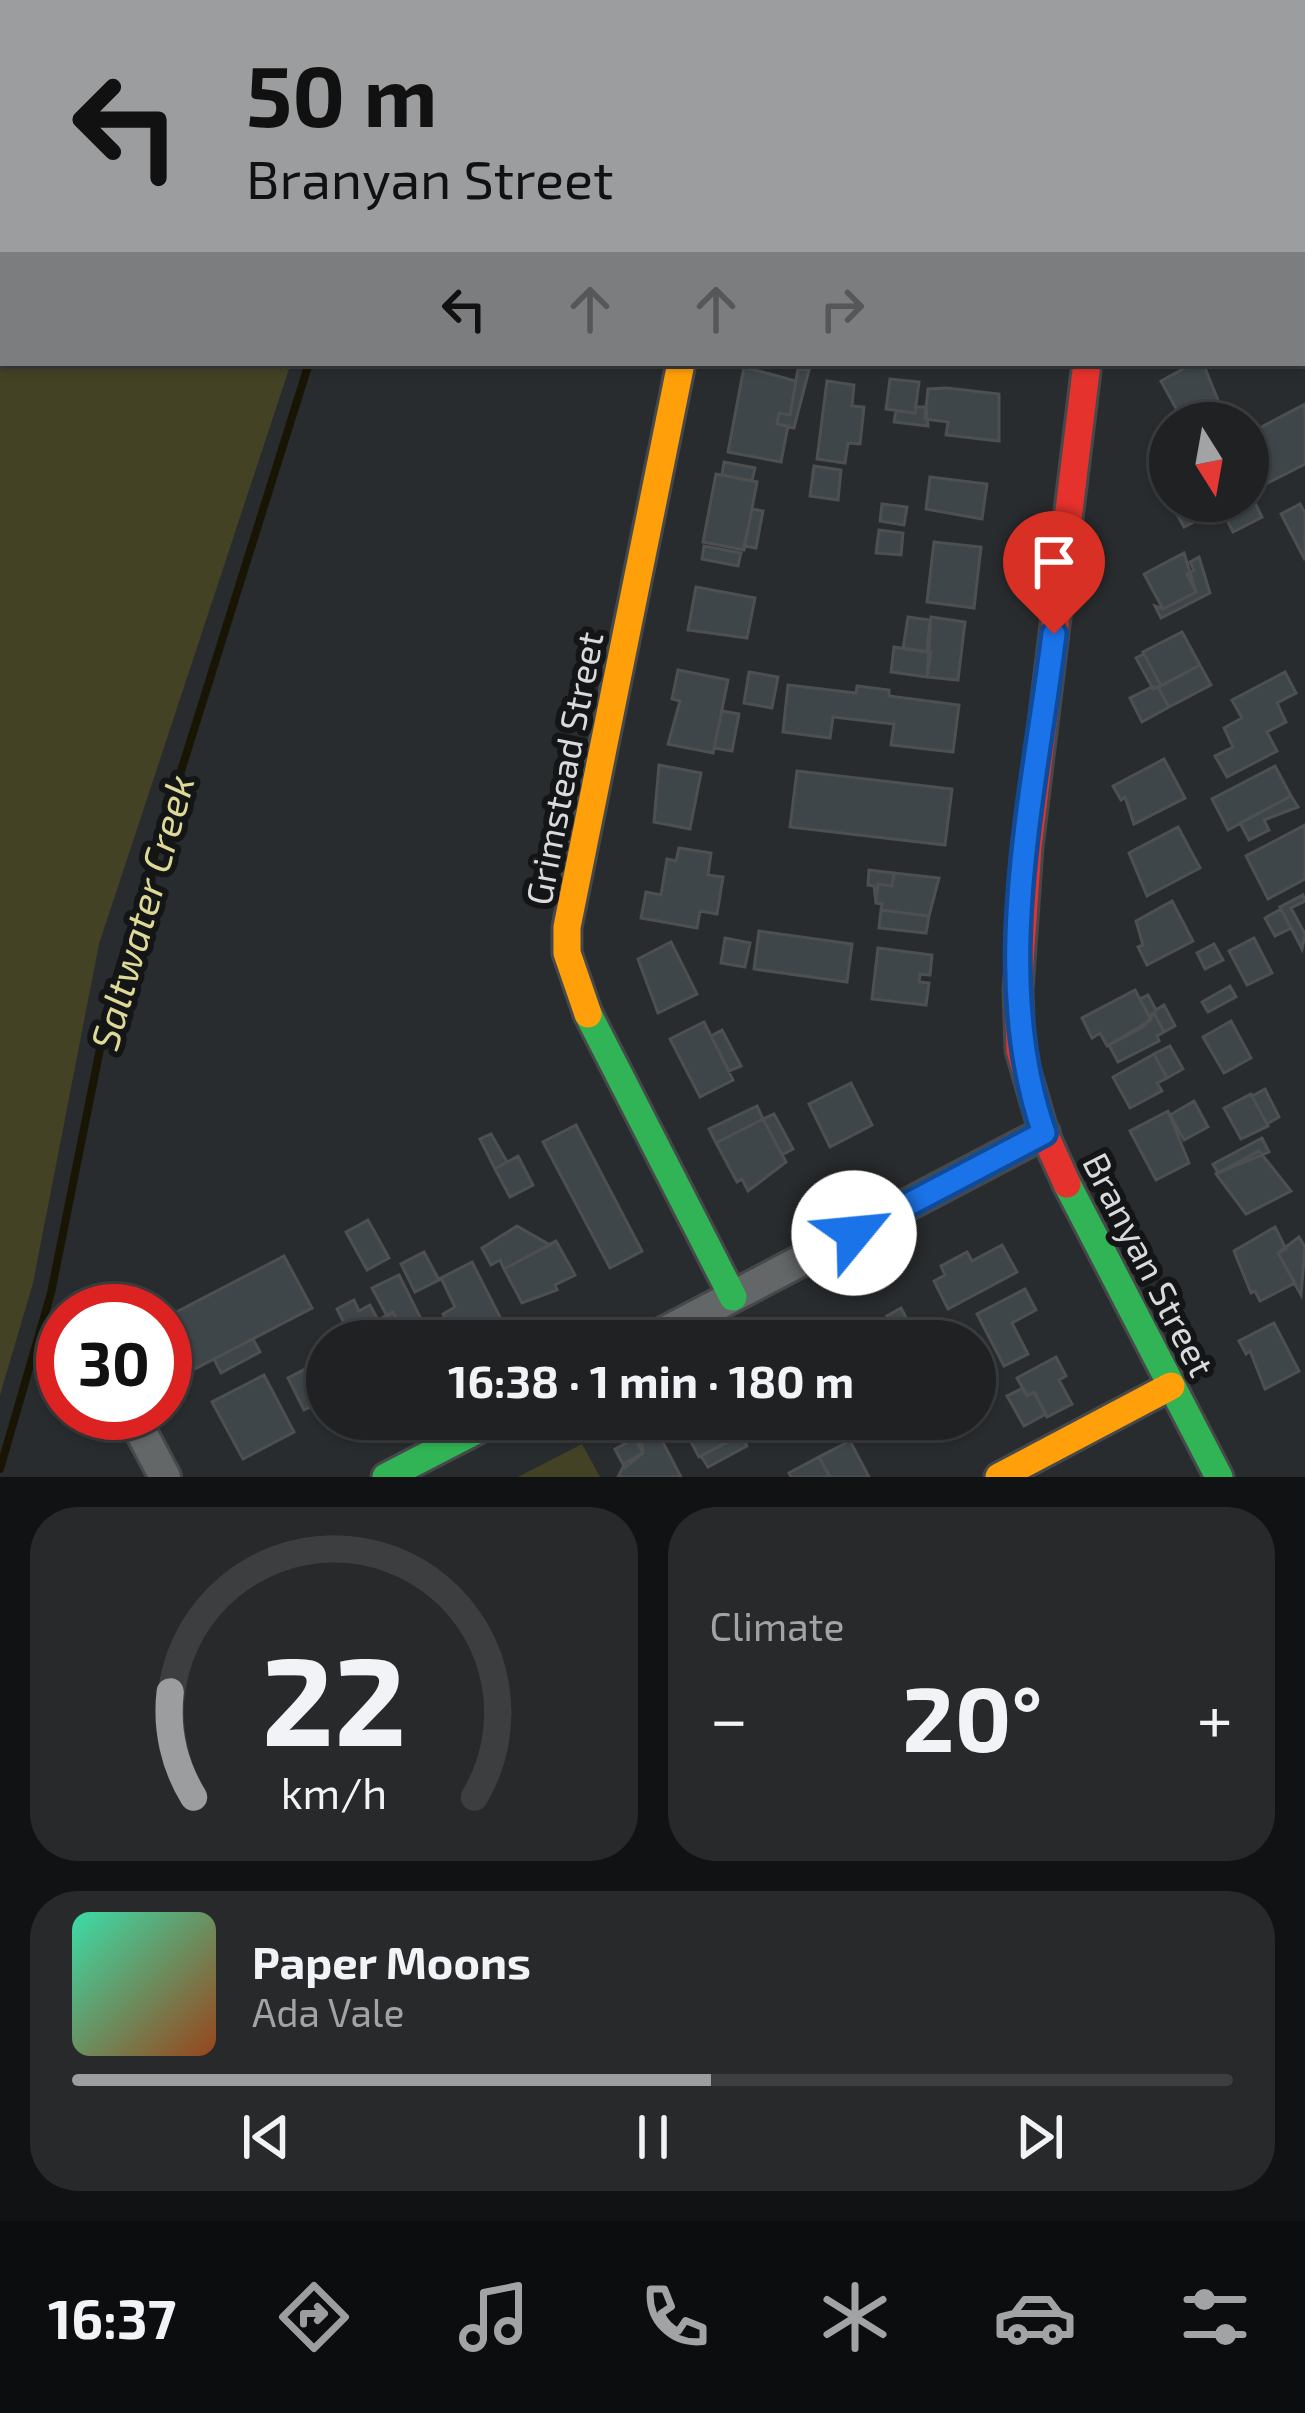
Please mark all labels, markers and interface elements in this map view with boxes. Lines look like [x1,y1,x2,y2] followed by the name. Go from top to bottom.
[246,43,438,144] text: 50 m
[48,48,204,204] icon: left
[246,145,614,210] text: Branyan Street
[431,276,497,342] icon: left
[557,276,623,342] icon: ahead
[683,276,749,342] icon: ahead
[809,276,875,342] icon: right
[1149,402,1269,522] north arrow
[1149,402,1269,522] map controls
[1003,511,1105,634] pin
[1021,529,1087,595] icon: arrive
[515,628,611,908] street label: Grimstead Street
[79,769,203,1055] water label: Saltwater Creek
[1075,1145,1225,1383] street label: Branyan Street
[791,1170,917,1296] position arrow
[36,1284,192,1440] speed limit sign: 30
[448,1353,854,1407] text: 16:38 · 1 min · 180 m
[710,1602,844,1649] text: Climate
[261,1621,406,1771] text: 22
[902,1662,1042,1770] text: 20°
[710,1677,748,1756] text: −
[1197,1677,1233,1756] text: +
[280,1766,387,1818] text: km/h
[252,1934,531,1988] text: Paper Moons
[252,1988,404,2035] text: Ada Vale
[233,2104,299,2170] icon: previous
[620,2104,686,2170] icon: pause
[1007,2104,1073,2170] icon: next
[272,2275,356,2359] icon: directions
[452,2275,536,2359] icon: music
[633,2275,717,2359] icon: phone
[813,2275,897,2359] icon: climate
[993,2275,1077,2359] icon: car
[1173,2275,1257,2359] icon: filters
[48,2285,176,2350] text: 16:37

